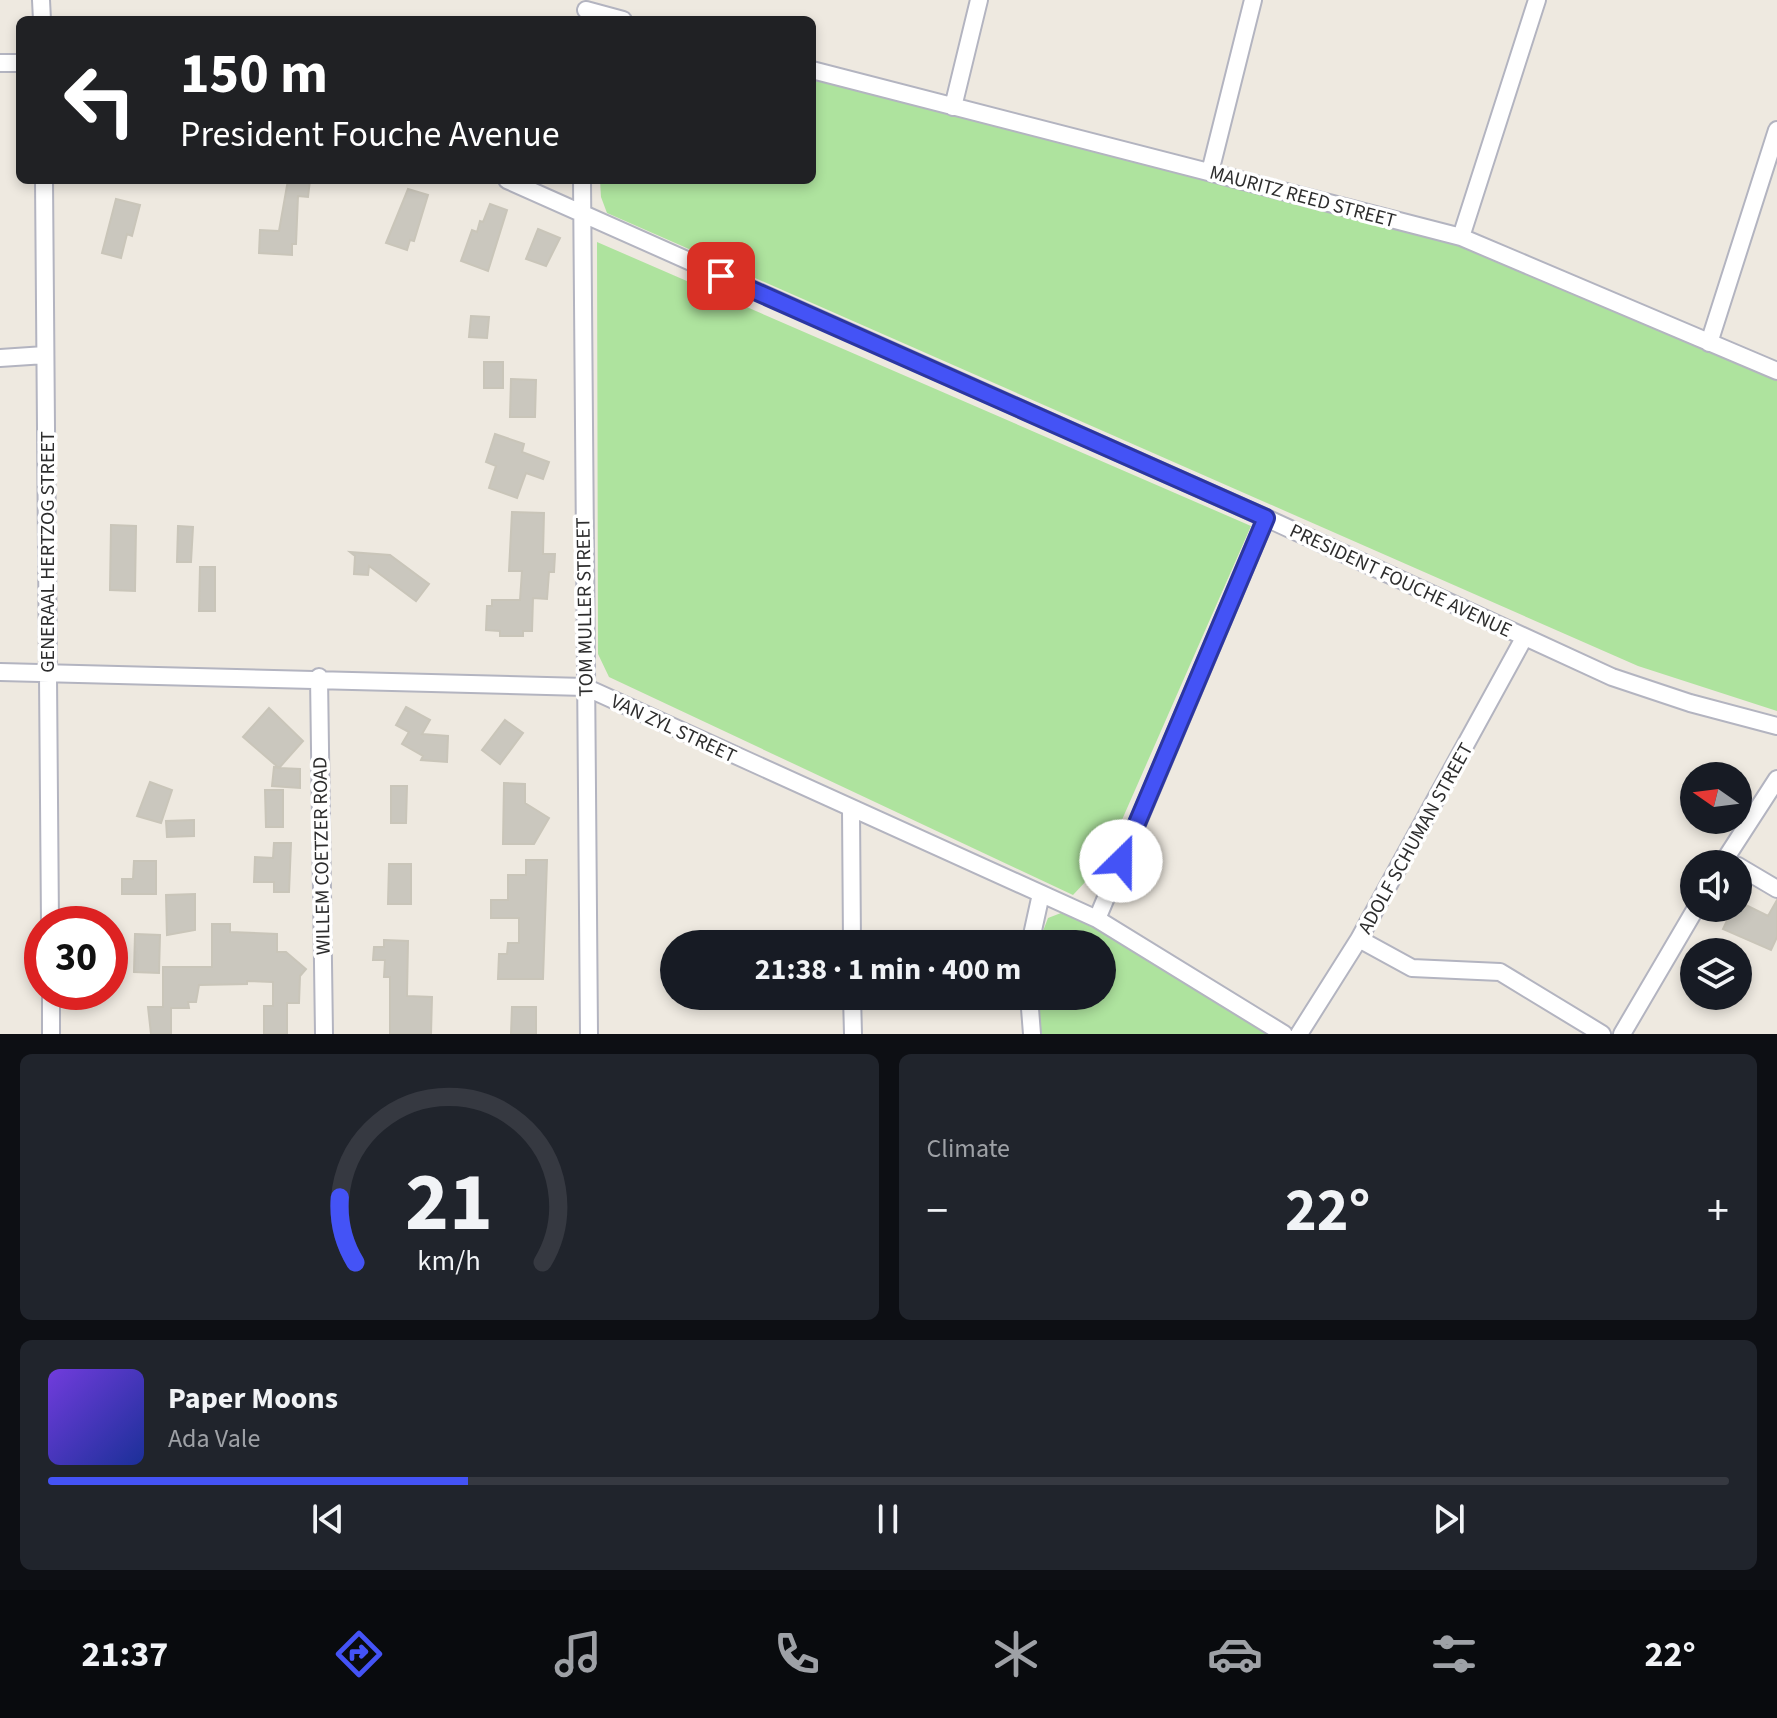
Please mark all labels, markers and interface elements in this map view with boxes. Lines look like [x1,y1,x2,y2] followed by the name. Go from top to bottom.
[180,35,328,114] text: 150 m
[48,48,152,152] icon: left
[180,109,560,160] text: President Fouche Avenue
[1206,159,1399,235] street label: MAURITZ REED STREET
[687,242,755,310] pin
[699,254,743,298] icon: arrive
[34,431,62,673] street label: GENERAAL HERTZOG STREET
[569,517,601,697] street label: TOM MULLER STREET
[1285,517,1516,645] street label: PRESIDENT FOUCHE AVENUE
[606,688,741,770] street label: VAN ZYL STREET
[1352,738,1480,939] street label: ADOLF SCHUMAN STREET
[306,757,338,955] street label: WILLEM COETZER ROAD
[1680,762,1752,834] north arrow
[1680,762,1752,1010] map controls
[1079,819,1163,903] position arrow
[1680,850,1752,922] button: sound
[24,906,128,1010] speed limit sign: 30
[1680,938,1752,1010] button: layers
[755,948,1021,991] text: 21:38 · 1 min · 400 m
[927,1130,1010,1167] text: Climate
[405,1144,493,1262] text: 21
[1285,1169,1370,1254] text: 22°
[927,1180,948,1243] text: −
[1707,1180,1729,1243] text: +
[418,1241,481,1281] text: km/h
[168,1377,338,1420] text: Paper Moons
[168,1420,260,1457] text: Ada Vale
[306,1497,350,1541] icon: previous
[866,1497,910,1541] icon: pause
[1427,1497,1471,1541] icon: next
[331,1626,387,1682] icon: directions
[550,1626,606,1682] icon: music
[769,1626,825,1682] icon: phone
[988,1626,1044,1682] icon: climate
[1207,1626,1263,1682] icon: car
[1426,1626,1482,1682] icon: filters
[81,1629,168,1680] text: 21:37
[1644,1629,1696,1680] text: 22°

